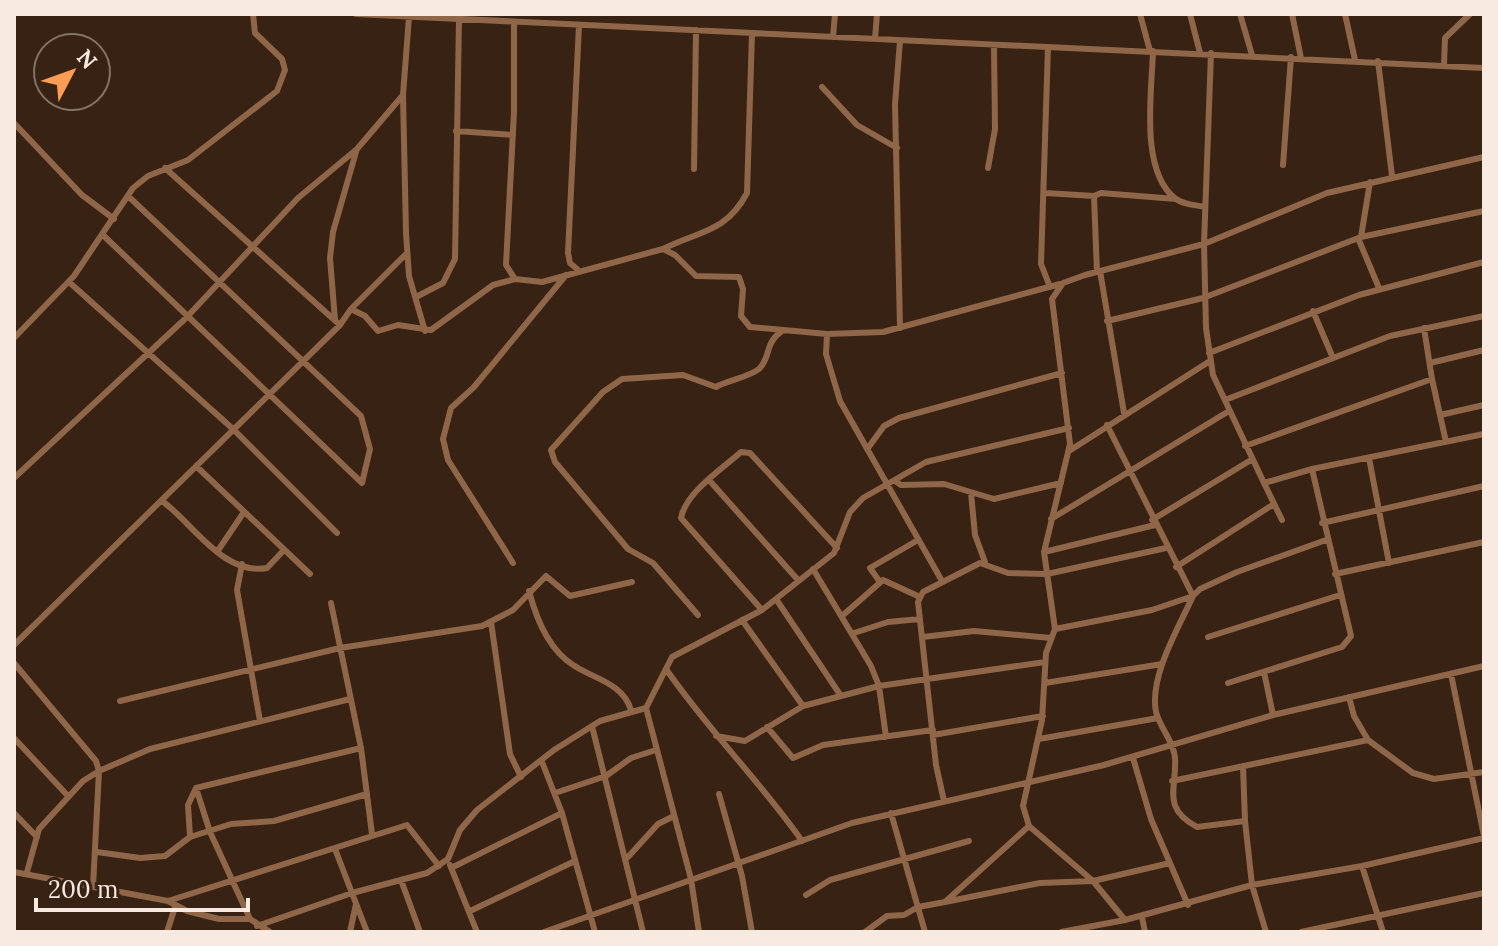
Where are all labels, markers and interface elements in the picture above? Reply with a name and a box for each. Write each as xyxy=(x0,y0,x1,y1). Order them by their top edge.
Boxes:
north arrow xyxy=(32,32,112,112)
text: N xyxy=(71,43,103,74)
scale bar xyxy=(36,862,248,912)
text: 200 m xyxy=(48,874,118,905)

